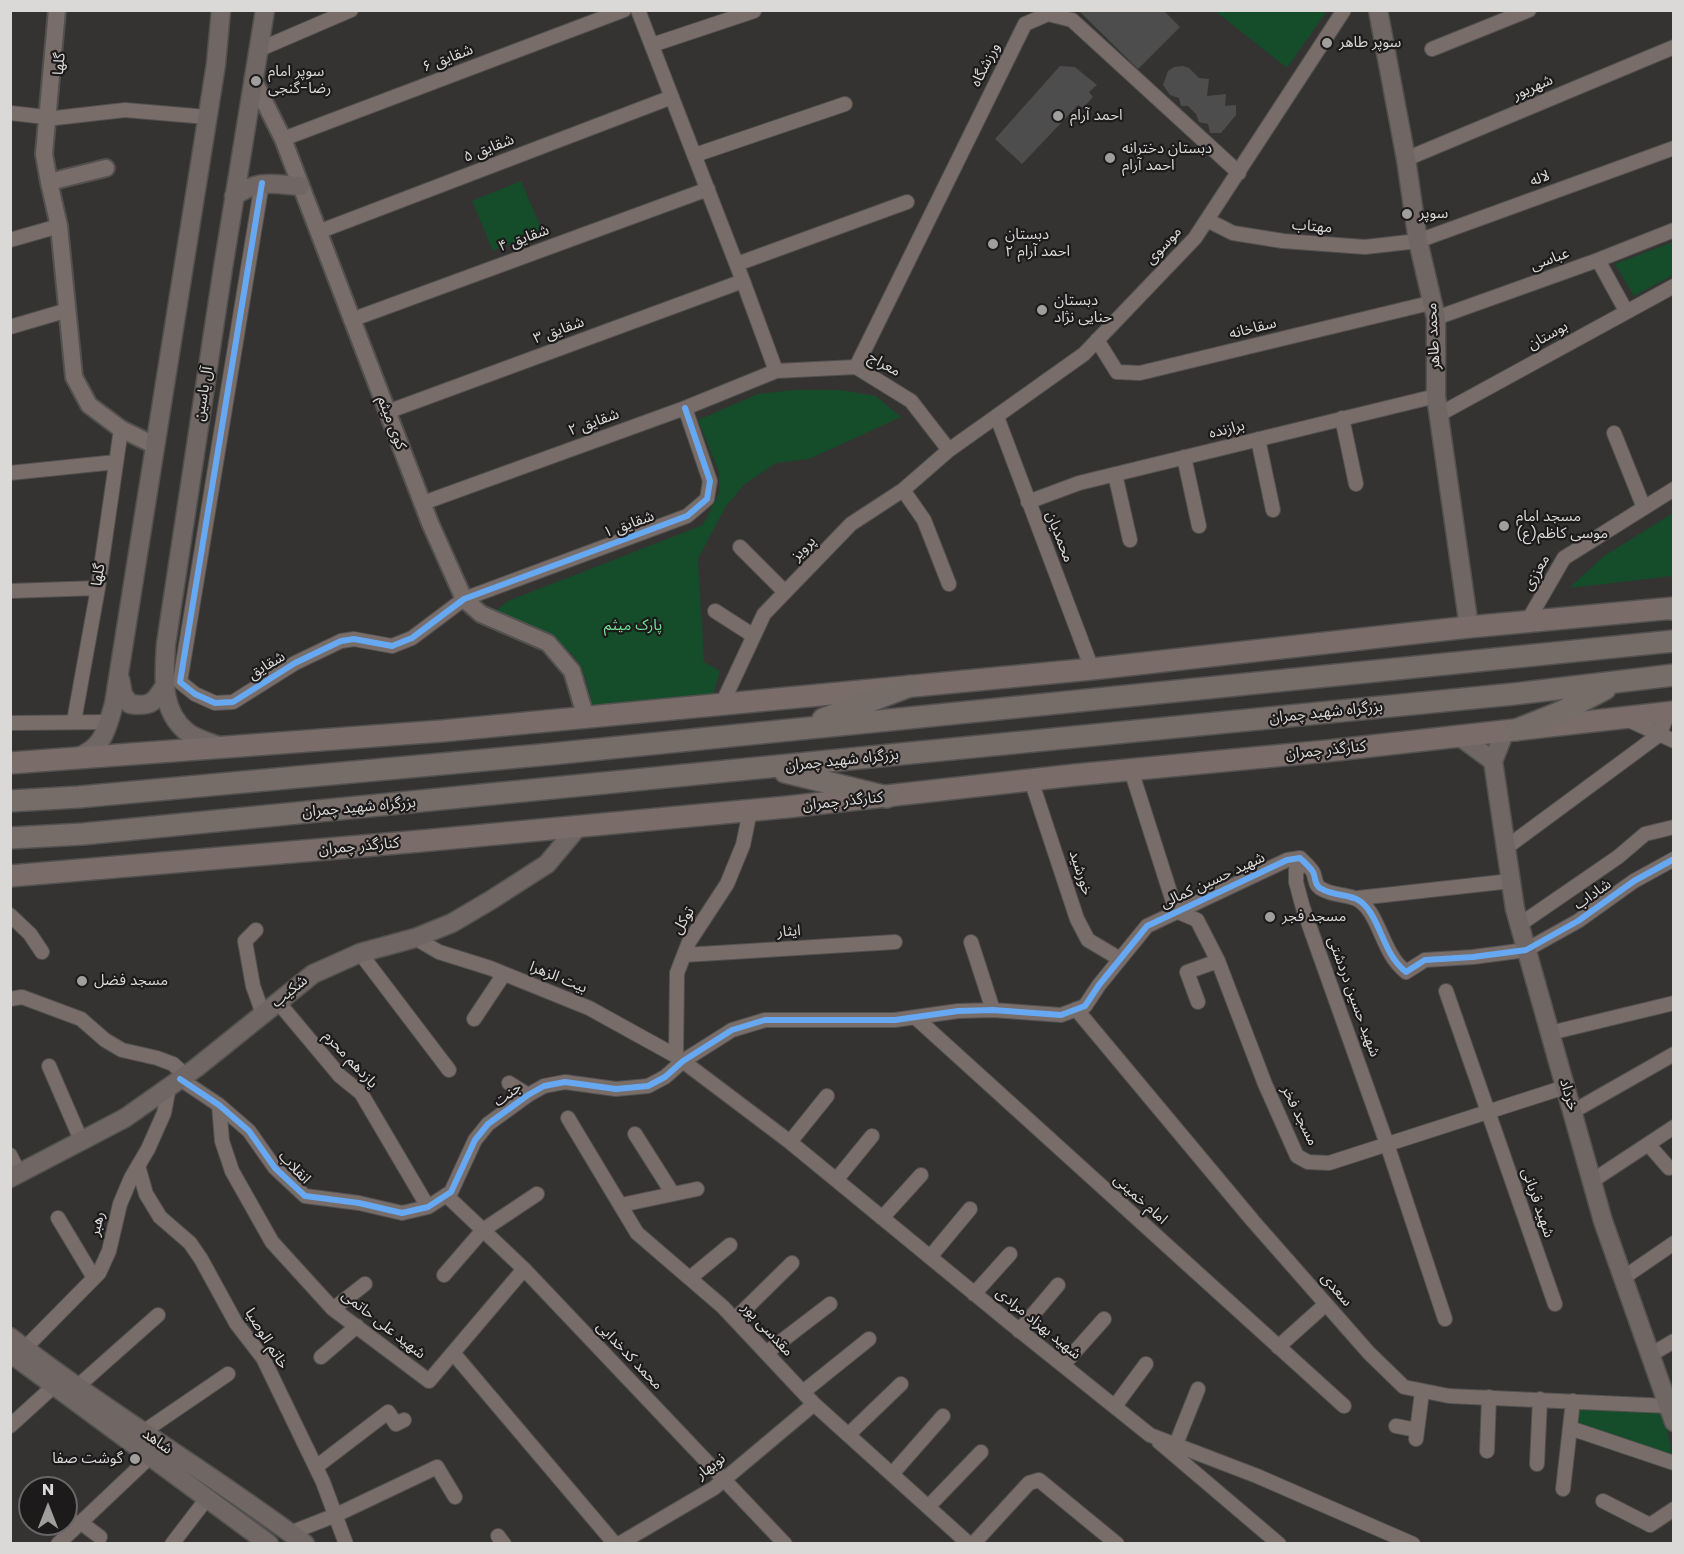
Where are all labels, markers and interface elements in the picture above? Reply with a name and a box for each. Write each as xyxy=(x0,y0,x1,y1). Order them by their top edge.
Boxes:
place label: سوپر طاهر xyxy=(1339,34,1401,52)
marker: سوپر طاهر xyxy=(1320,36,1334,50)
street label: ورزشگاه xyxy=(967,40,1005,90)
street label: شقایق ۶ xyxy=(420,41,476,77)
street label: گلها xyxy=(50,52,70,76)
place label: سوپر امام رضا-گنجی xyxy=(268,63,331,98)
street label: شهریور xyxy=(1510,72,1556,104)
marker: سوپر امام رضا-گنجی xyxy=(249,74,263,88)
place label: احمد آرام xyxy=(1070,107,1123,125)
marker: احمد آرام xyxy=(1051,109,1065,123)
street label: شقایق ۵ xyxy=(461,131,517,167)
place label: دبستان دخترانه احمد آرام xyxy=(1122,140,1212,175)
marker: دبستان دخترانه احمد آرام xyxy=(1103,151,1117,165)
street label: لاله xyxy=(1528,167,1552,191)
place label: سوپر xyxy=(1419,205,1448,223)
marker: سوپر xyxy=(1400,207,1414,221)
street label: مهتاب xyxy=(1291,216,1333,238)
street label: شقایق ۴ xyxy=(496,222,552,256)
street label: موسوی xyxy=(1142,223,1186,269)
place label: دبستان احمد آرام ۲ xyxy=(1005,226,1070,261)
marker: دبستان احمد آرام ۲ xyxy=(986,237,1000,251)
street label: عباسی xyxy=(1528,245,1572,275)
place label: دبستان حنایی نژاد xyxy=(1054,292,1112,327)
street label: محمد طاهر xyxy=(1423,302,1445,370)
marker: دبستان حنایی نژاد xyxy=(1035,303,1049,317)
street label: شقایق ۳ xyxy=(531,314,587,348)
street label: سقاخانه xyxy=(1227,314,1279,344)
street label: بوستان xyxy=(1525,318,1571,354)
street label: معراج xyxy=(865,349,903,381)
street label: آل یاسین xyxy=(191,365,217,423)
street label: کوی میثم xyxy=(373,394,409,452)
street label: شقایق ۲ xyxy=(566,406,622,440)
street label: برازنده xyxy=(1207,417,1247,443)
street label: شقایق ۱ xyxy=(601,508,657,542)
place label: مسجد امام موسی کاظم(ع) xyxy=(1516,508,1608,543)
street label: محمدیان xyxy=(1041,509,1077,565)
marker: مسجد امام موسی کاظم(ع) xyxy=(1497,519,1511,533)
street label: پرویز xyxy=(788,533,820,565)
street label: معززی xyxy=(1520,552,1554,594)
street label: گلها xyxy=(88,562,110,588)
park label: پارک میثم xyxy=(604,617,662,635)
street label: شقایق xyxy=(245,648,289,684)
street label: بزرگراه شهید چمران xyxy=(1268,698,1384,728)
street label: کنارگذر چمران xyxy=(1285,738,1367,764)
street label: بزرگراه شهید چمران xyxy=(784,746,900,776)
street label: کنارگذر چمران xyxy=(802,789,884,815)
street label: بزرگراه شهید چمران xyxy=(301,794,417,822)
street label: کنارگذر چمران xyxy=(318,834,400,860)
street label: خورشید xyxy=(1064,848,1096,898)
street label: شهید حسین کمالی xyxy=(1158,849,1268,913)
street label: شاداب xyxy=(1571,876,1615,914)
street label: توکل xyxy=(669,904,699,938)
place label: مسجد فجر xyxy=(1282,908,1346,926)
marker: مسجد فجر xyxy=(1263,910,1277,924)
street label: ایثار xyxy=(777,922,801,942)
street label: شهید حسین دردشتی xyxy=(1323,934,1383,1060)
street label: بیت الزهرا xyxy=(527,958,589,998)
place label: مسجد فضل xyxy=(94,972,168,990)
street label: شکیب xyxy=(268,972,312,1012)
marker: مسجد فضل xyxy=(75,974,89,988)
street label: یازدهم محرم xyxy=(319,1027,381,1093)
street label: خرداد xyxy=(1555,1077,1581,1113)
street label: جنت xyxy=(490,1079,526,1111)
street label: مسجد فخر xyxy=(1277,1083,1321,1149)
street label: انقلاب xyxy=(274,1148,314,1188)
street label: شهید قربانی xyxy=(1517,1166,1557,1240)
street label: امام خمینی xyxy=(1109,1171,1171,1229)
street label: رهبر xyxy=(86,1210,110,1238)
street label: سعدی xyxy=(1316,1269,1356,1311)
street label: شهید بهزاد مرادی xyxy=(992,1284,1084,1364)
street label: شهید علی حاتمی xyxy=(337,1287,429,1363)
street label: مقدسی پور xyxy=(738,1299,796,1361)
street label: خاتم الوصیا xyxy=(240,1305,292,1373)
street label: محمد کدخدایی xyxy=(592,1318,666,1394)
street label: شاهد xyxy=(138,1425,176,1459)
place label: گوشت صفا xyxy=(52,1450,123,1468)
street label: نوبهار xyxy=(693,1450,729,1484)
marker: گوشت صفا xyxy=(128,1452,142,1466)
north arrow xyxy=(18,1476,78,1536)
text: N xyxy=(42,1478,54,1501)

